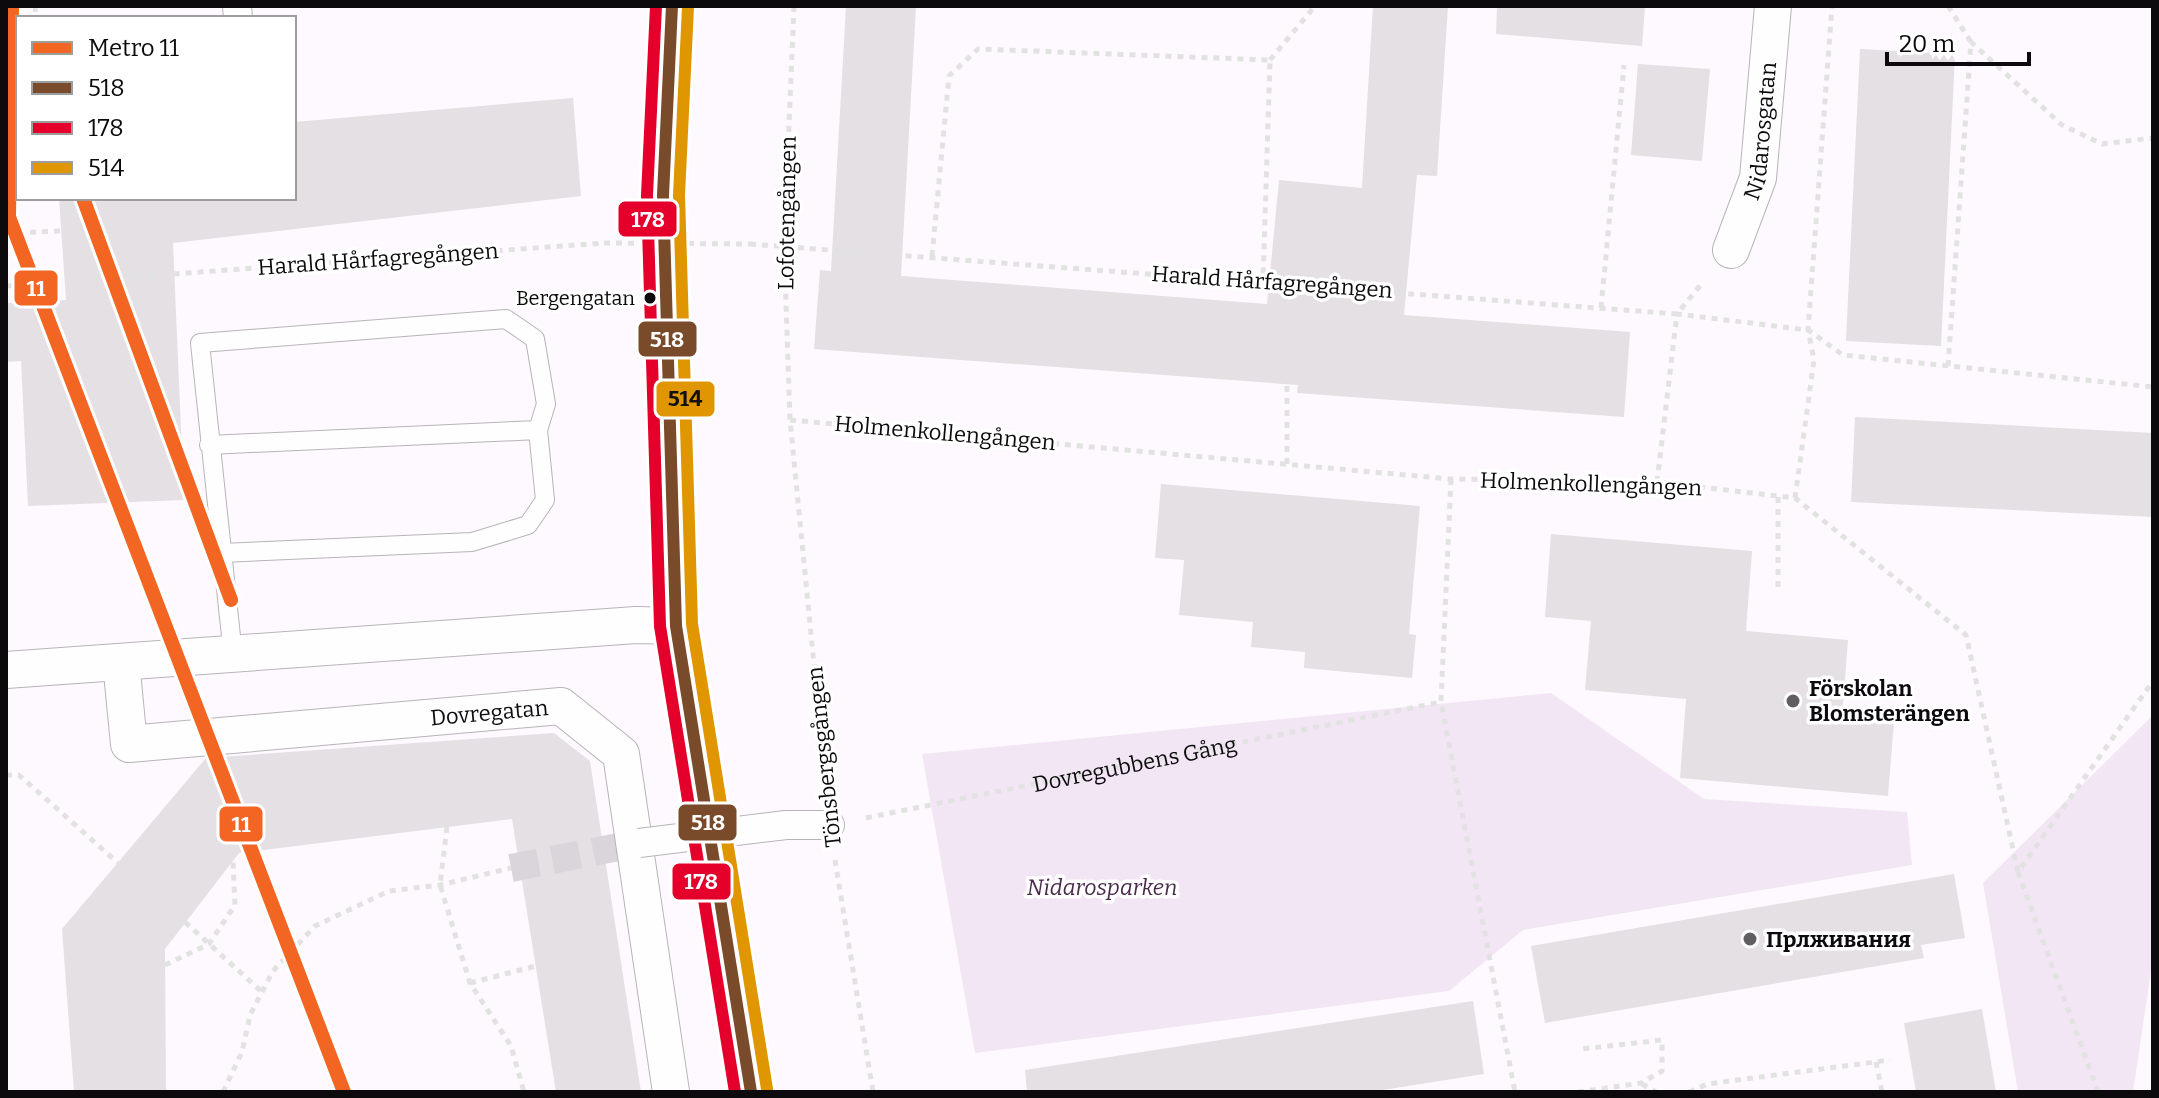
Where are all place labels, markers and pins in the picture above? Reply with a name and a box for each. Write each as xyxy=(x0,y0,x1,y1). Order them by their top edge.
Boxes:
place label: Bergengatan xyxy=(516,286,635,310)
marker: Bergengatan xyxy=(642,290,658,306)
place label: Förskolan Blomsterängen xyxy=(1809,675,1970,727)
marker: Förskolan Blomsterängen xyxy=(1784,692,1802,710)
place label: Прлживания xyxy=(1766,926,1911,953)
marker: Прлживания xyxy=(1741,930,1759,948)

